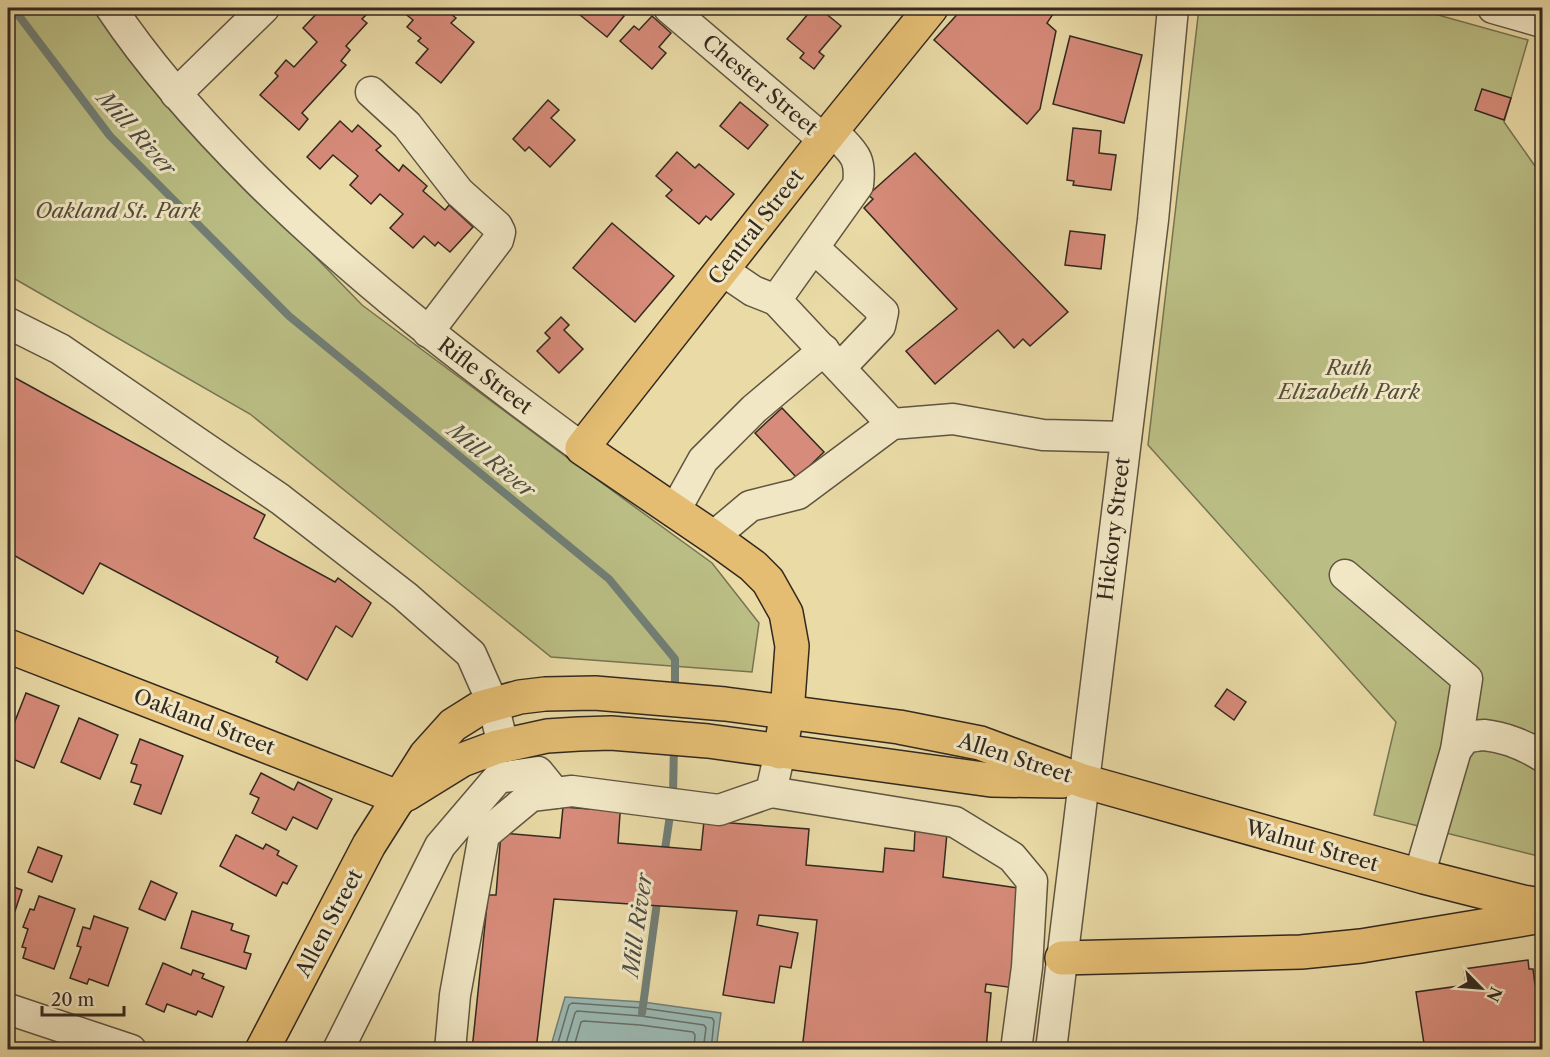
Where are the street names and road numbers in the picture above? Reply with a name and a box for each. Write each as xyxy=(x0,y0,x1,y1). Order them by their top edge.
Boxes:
street label: Chester Street xyxy=(698,29,824,140)
street label: Central Street xyxy=(703,164,809,289)
street label: Rifle Street xyxy=(433,332,538,420)
street label: Hickory Street xyxy=(1092,455,1135,602)
street label: Oakland Street xyxy=(130,683,279,760)
street label: Allen Street xyxy=(954,727,1076,788)
street label: Walnut Street xyxy=(1242,814,1382,877)
street label: Allen Street xyxy=(289,864,368,982)

